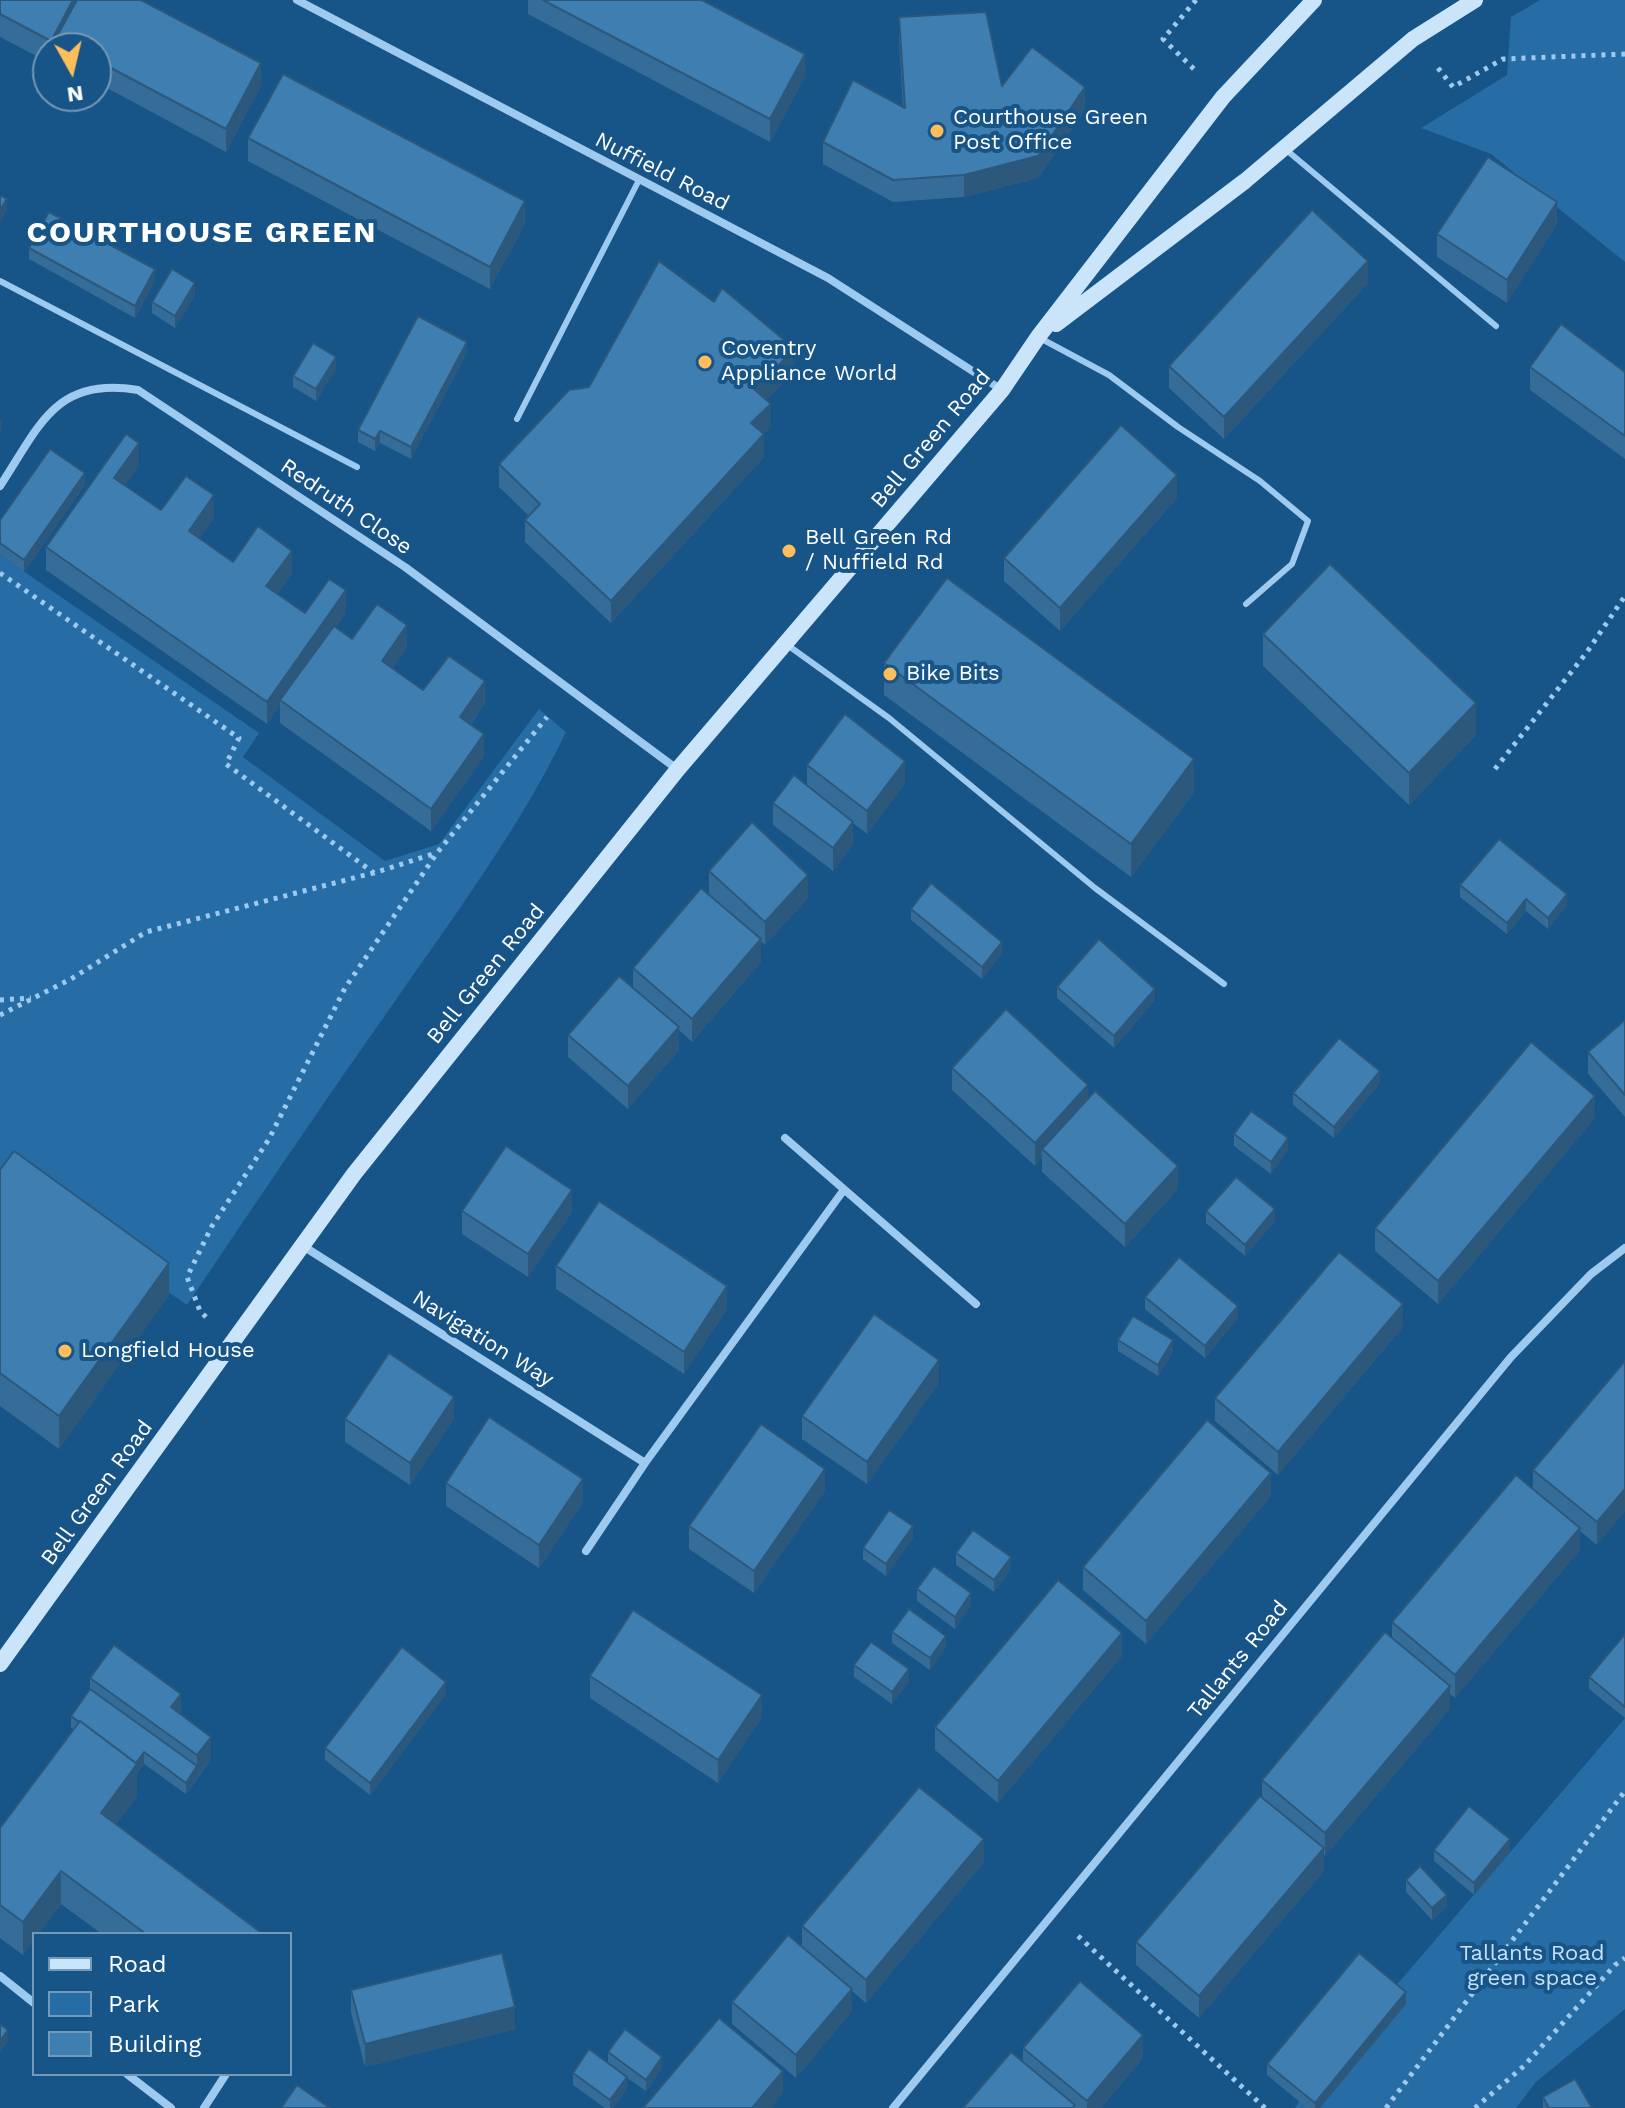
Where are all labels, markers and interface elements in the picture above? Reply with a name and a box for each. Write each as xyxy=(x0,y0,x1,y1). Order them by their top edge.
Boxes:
north arrow xyxy=(32,32,112,112)
text: N xyxy=(65,81,85,108)
place label: Courthouse Green Post Office xyxy=(953,105,1148,156)
marker: Courthouse Green Post Office xyxy=(928,122,946,140)
street label: Nuffield Road xyxy=(590,127,734,217)
district label: COURTHOUSE GREEN xyxy=(27,215,377,251)
place label: Coventry Appliance World xyxy=(721,336,897,388)
marker: Coventry Appliance World xyxy=(696,353,714,371)
street label: Bell Green Road xyxy=(865,364,997,514)
street label: Redruth Close xyxy=(275,453,417,561)
place label: Bell Green Rd / Nuffield Rd xyxy=(805,525,952,576)
marker: Bell Green Rd / Nuffield Rd xyxy=(780,542,798,560)
place label: Bike Bits xyxy=(906,661,1000,687)
marker: Bike Bits xyxy=(881,665,899,683)
street label: Bell Green Road xyxy=(421,899,551,1049)
street label: Navigation Way xyxy=(407,1285,559,1393)
place label: Longfield House xyxy=(81,1338,255,1364)
marker: Longfield House xyxy=(56,1342,74,1360)
street label: Bell Green Road xyxy=(36,1415,158,1571)
street label: Tallants Road xyxy=(1182,1595,1294,1725)
legend xyxy=(32,1932,292,2076)
park label: Tallants Road green space xyxy=(1460,1941,1604,1992)
text: Road xyxy=(108,1950,167,1978)
text: Park xyxy=(108,1990,160,2018)
text: Building xyxy=(108,2030,201,2058)

